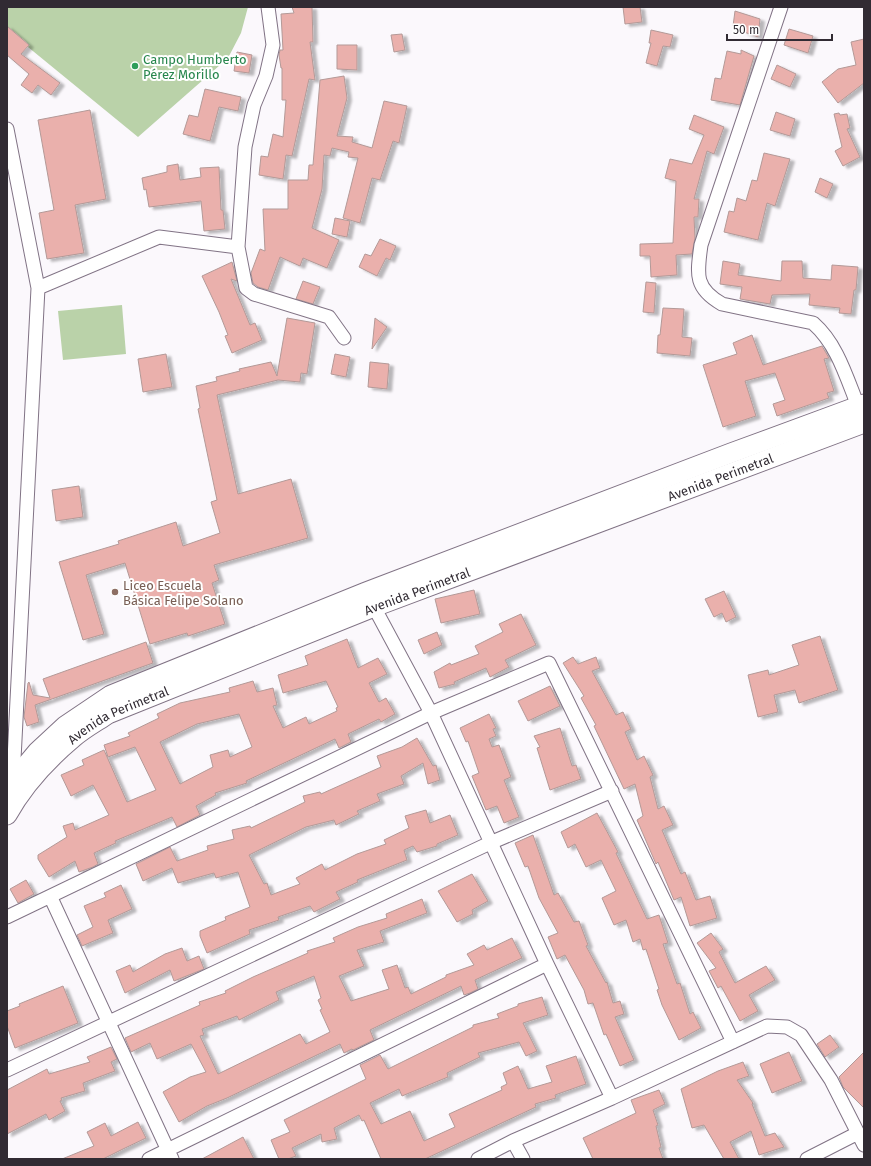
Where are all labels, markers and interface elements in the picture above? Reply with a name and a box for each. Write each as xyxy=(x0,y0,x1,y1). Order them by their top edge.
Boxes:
scale bar xyxy=(727,16,832,42)
text: 50 m xyxy=(733,23,759,37)
place label: Campo Humberto Pérez Morillo xyxy=(143,52,247,82)
marker: Campo Humberto Pérez Morillo xyxy=(130,61,140,71)
street label: Avenida Perimetral xyxy=(665,451,776,504)
street label: Avenida Perimetral xyxy=(362,565,472,618)
place label: Liceo Escuela Básica Felipe Solano xyxy=(123,578,244,608)
marker: Liceo Escuela Básica Felipe Solano xyxy=(110,587,120,597)
street label: Avenida Perimetral xyxy=(65,683,171,747)

